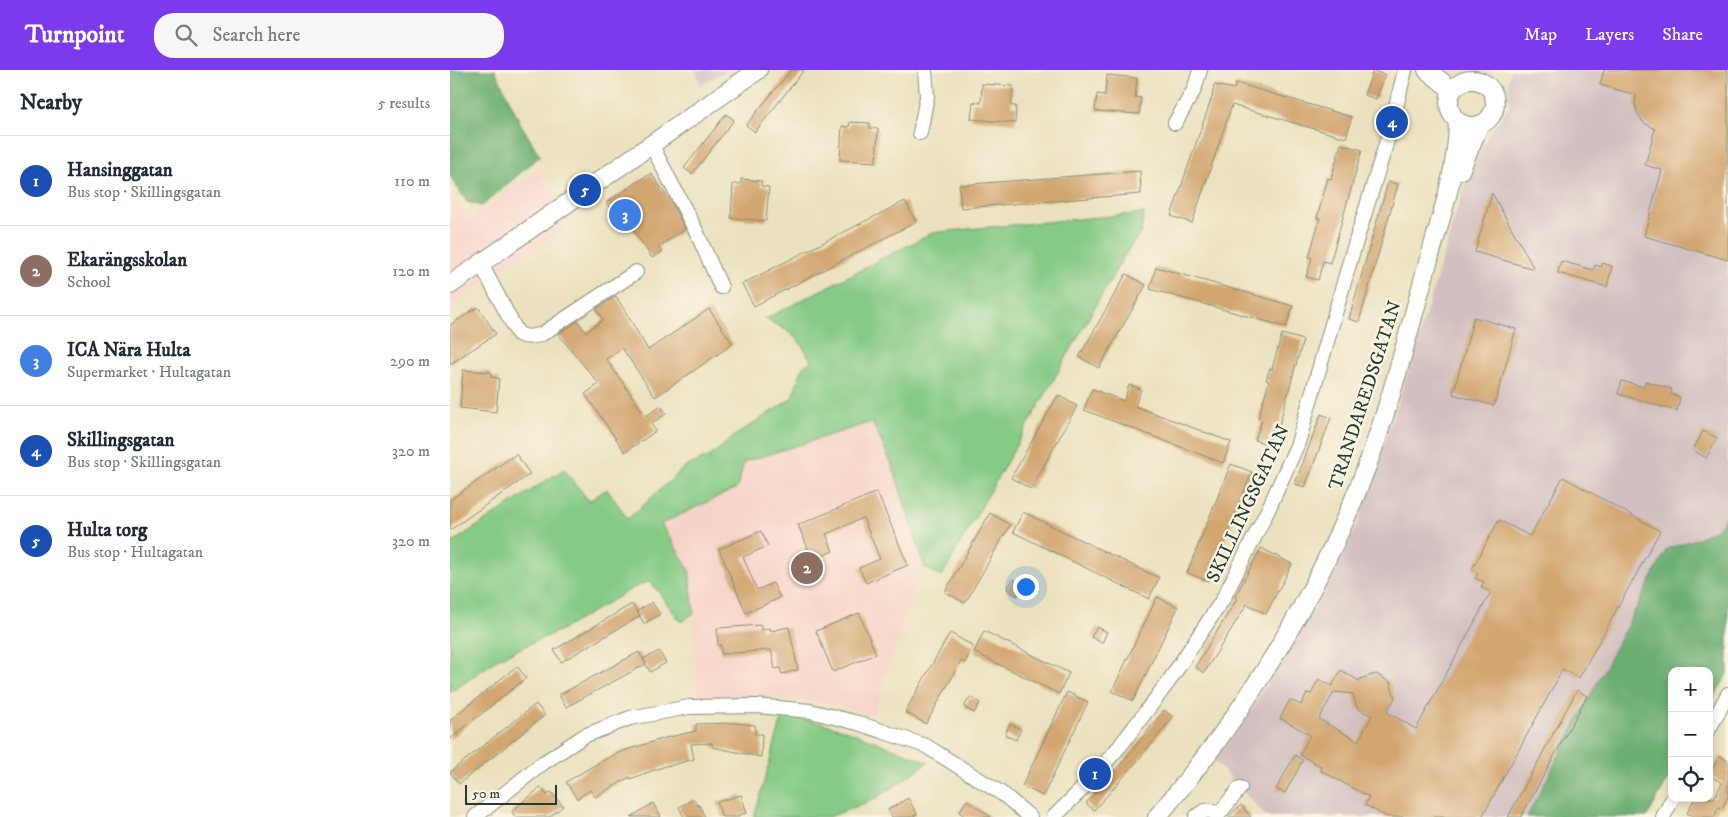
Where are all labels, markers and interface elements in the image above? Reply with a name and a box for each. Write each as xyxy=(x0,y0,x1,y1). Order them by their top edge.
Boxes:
search box xyxy=(154,13,504,58)
text: Turnpoint xyxy=(25,20,124,50)
icon: search xyxy=(172,21,200,49)
text: Search here xyxy=(212,24,300,47)
text: Map xyxy=(1524,24,1557,46)
text: Layers xyxy=(1585,24,1634,46)
text: Share xyxy=(1662,24,1703,46)
text: Nearby xyxy=(20,90,82,116)
text: 5 results xyxy=(378,93,430,113)
pin: 4 xyxy=(1376,103,1408,141)
text: Hansinggatan xyxy=(67,159,173,182)
text: 1 xyxy=(33,171,39,191)
text: 110 m xyxy=(394,171,430,191)
pin: 5 xyxy=(569,171,601,209)
text: Bus stop · Skillingsgatan xyxy=(67,182,221,202)
pin: 3 xyxy=(609,196,641,234)
text: Ekarängsskolan xyxy=(67,249,187,272)
text: 2 xyxy=(32,261,40,281)
text: 120 m xyxy=(392,261,430,281)
text: School xyxy=(67,272,111,292)
street label: TRANDAREDSGATAN xyxy=(1324,298,1407,493)
text: ICA Nära Hulta xyxy=(67,339,191,362)
text: 3 xyxy=(33,351,39,371)
text: 290 m xyxy=(390,351,430,371)
text: Supermarket · Hultagatan xyxy=(67,362,231,382)
street label: SKILLINGSGATAN xyxy=(1202,421,1295,586)
text: Skillingsgatan xyxy=(67,429,175,452)
text: 4 xyxy=(31,441,41,461)
text: 320 m xyxy=(392,441,430,461)
text: Bus stop · Skillingsgatan xyxy=(67,452,221,472)
text: Hulta torg xyxy=(67,519,147,542)
text: 5 xyxy=(32,531,40,551)
text: 320 m xyxy=(392,531,430,551)
text: Bus stop · Hultagatan xyxy=(67,542,203,562)
pin: 2 xyxy=(791,549,823,587)
your location xyxy=(1013,574,1039,600)
map controls xyxy=(1668,667,1713,802)
button: + xyxy=(1668,667,1713,712)
button: − xyxy=(1668,712,1713,757)
pin: 1 xyxy=(1079,755,1111,793)
button: locate xyxy=(1668,757,1713,802)
scale bar xyxy=(465,782,558,805)
text: 50 m xyxy=(472,785,500,803)

